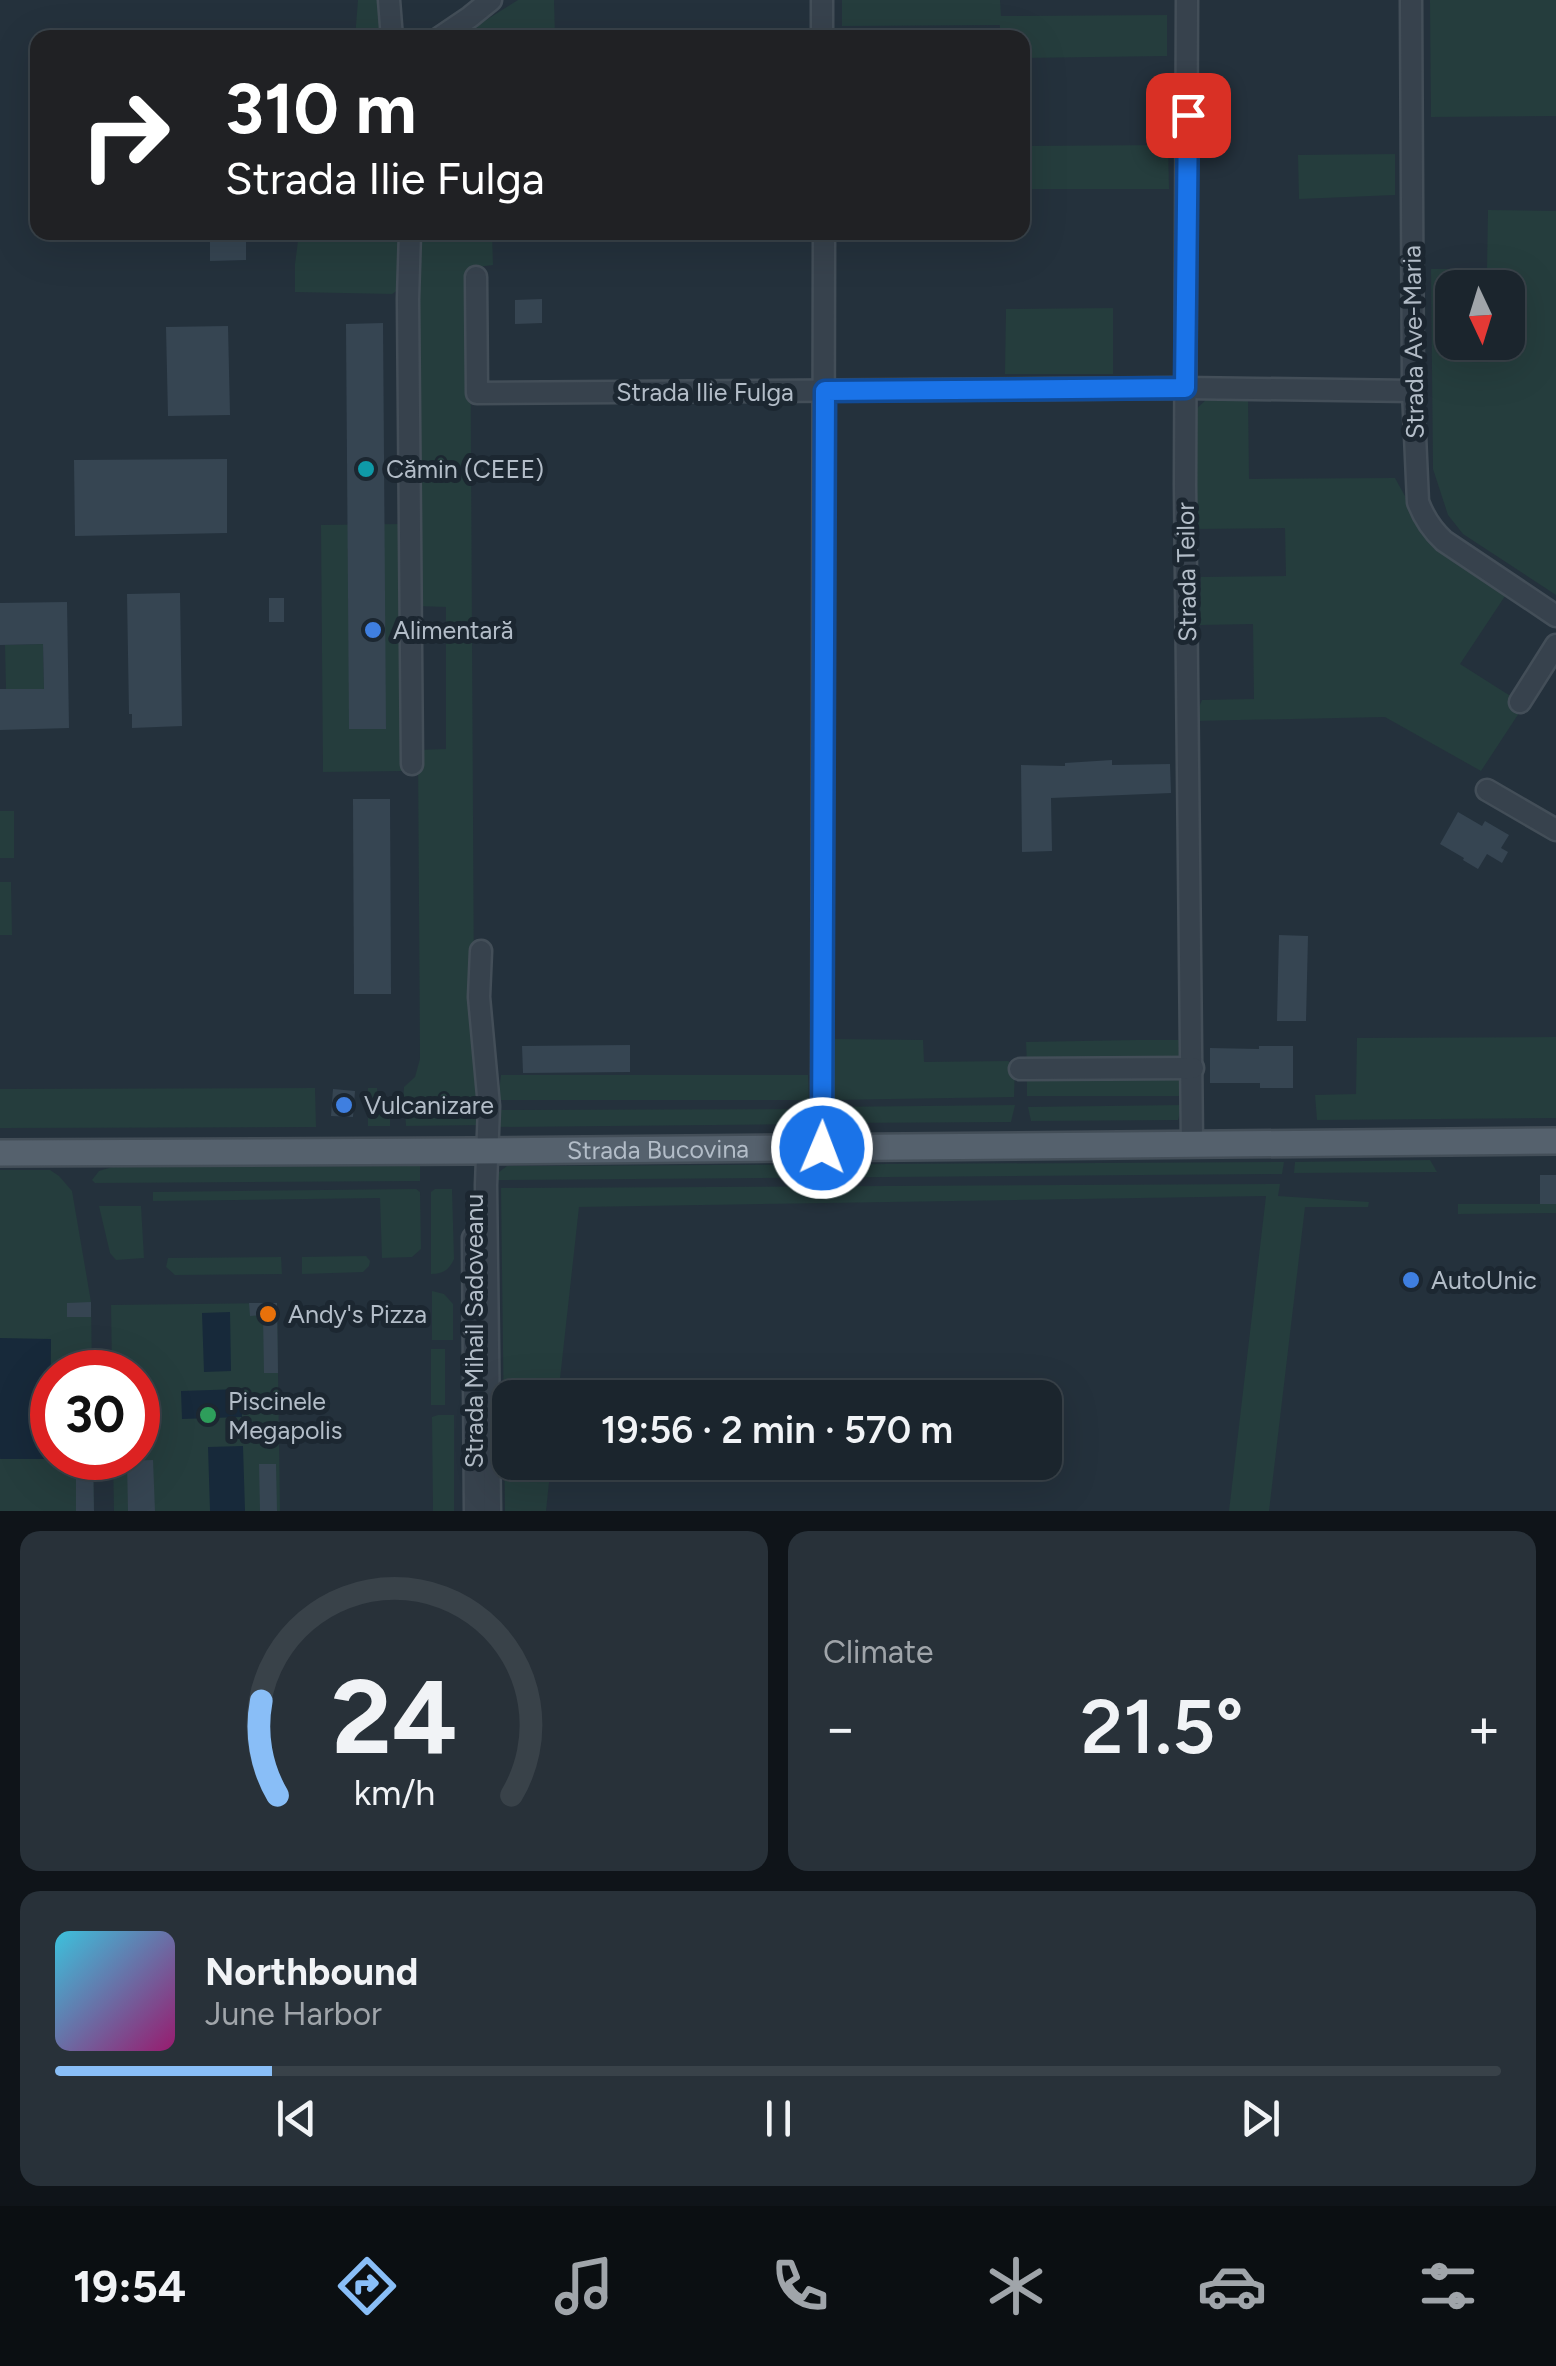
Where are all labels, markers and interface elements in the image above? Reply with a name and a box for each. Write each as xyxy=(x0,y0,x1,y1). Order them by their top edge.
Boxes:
text: 310 m xyxy=(225,66,417,151)
icon: right xyxy=(60,70,190,200)
pin xyxy=(1146,73,1231,158)
icon: arrive xyxy=(1161,88,1216,143)
text: Strada Ilie Fulga xyxy=(225,151,545,205)
street label: Strada Ave-Maria xyxy=(1396,245,1430,439)
north arrow xyxy=(1435,270,1525,360)
map controls xyxy=(1435,270,1525,360)
street label: Strada Ilie Fulga xyxy=(616,377,794,407)
place label: Cămin (CEEE) xyxy=(386,454,544,484)
marker: Cămin (CEEE) xyxy=(355,458,377,480)
street label: Strada Teilor xyxy=(1170,501,1202,642)
place label: Alimentară xyxy=(393,615,513,645)
marker: Alimentară xyxy=(362,619,384,641)
place label: Vulcanizare xyxy=(364,1090,494,1120)
marker: Vulcanizare xyxy=(333,1094,355,1116)
position arrow xyxy=(770,1096,874,1200)
street label: Strada Bucovina xyxy=(567,1133,749,1165)
street label: Strada Mihail Sadoveanu xyxy=(459,1194,489,1468)
place label: AutoUnic xyxy=(1431,1265,1537,1295)
marker: AutoUnic xyxy=(1400,1269,1422,1291)
place label: Andy's Pizza xyxy=(288,1299,427,1329)
marker: Andy's Pizza xyxy=(257,1303,279,1325)
speed limit sign: 30 xyxy=(30,1350,160,1480)
place label: Piscinele Megapolis xyxy=(228,1386,342,1445)
marker: Piscinele Megapolis xyxy=(197,1404,219,1426)
text: 19:56 · 2 min · 570 m xyxy=(601,1407,953,1453)
text: Climate xyxy=(823,1633,934,1671)
text: 24 xyxy=(331,1654,457,1779)
text: 21.5° xyxy=(1080,1682,1244,1772)
text: − xyxy=(823,1695,857,1761)
text: + xyxy=(1467,1695,1501,1761)
text: km/h xyxy=(353,1771,435,1814)
text: Northbound xyxy=(205,1949,418,1995)
text: June Harbor xyxy=(205,1995,382,2033)
icon: previous xyxy=(269,2091,324,2146)
icon: pause xyxy=(751,2091,806,2146)
icon: next xyxy=(1233,2091,1288,2146)
icon: directions xyxy=(332,2251,402,2321)
icon: music xyxy=(549,2251,619,2321)
icon: phone xyxy=(765,2251,835,2321)
icon: climate xyxy=(981,2251,1051,2321)
icon: car xyxy=(1197,2251,1267,2321)
icon: filters xyxy=(1413,2251,1483,2321)
text: 19:54 xyxy=(73,2259,186,2313)

